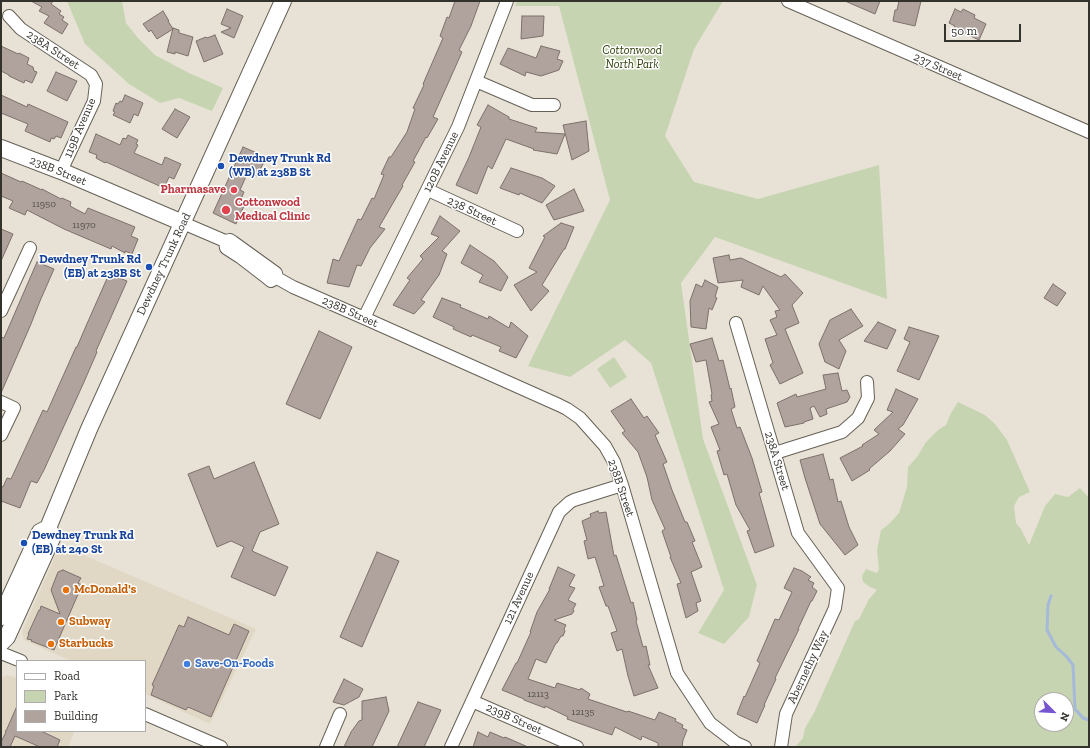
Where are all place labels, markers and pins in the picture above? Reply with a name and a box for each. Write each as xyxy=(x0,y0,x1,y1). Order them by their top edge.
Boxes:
place label: Dewdney Trunk Rd (WB) at 238B St xyxy=(229,152,331,180)
marker: Dewdney Trunk Rd (WB) at 238B St xyxy=(216,161,226,171)
place label: Pharmasave xyxy=(161,183,226,197)
marker: Pharmasave xyxy=(229,185,239,195)
place label: Cottonwood Medical Clinic xyxy=(235,196,310,224)
marker: Cottonwood Medical Clinic xyxy=(220,204,232,216)
place label: Dewdney Trunk Rd (EB) at 238B St xyxy=(39,253,141,281)
marker: Dewdney Trunk Rd (EB) at 238B St xyxy=(144,262,154,272)
place label: Dewdney Trunk Rd (EB) at 240 St xyxy=(32,529,134,557)
marker: Dewdney Trunk Rd (EB) at 240 St xyxy=(19,538,29,548)
place label: McDonald's xyxy=(74,583,136,597)
marker: McDonald's xyxy=(61,585,71,595)
place label: Subway xyxy=(69,615,111,629)
marker: Subway xyxy=(56,617,66,627)
place label: Starbucks xyxy=(59,637,113,651)
marker: Starbucks xyxy=(46,639,56,649)
place label: Save-On-Foods xyxy=(195,657,274,671)
marker: Save-On-Foods xyxy=(182,659,192,669)

